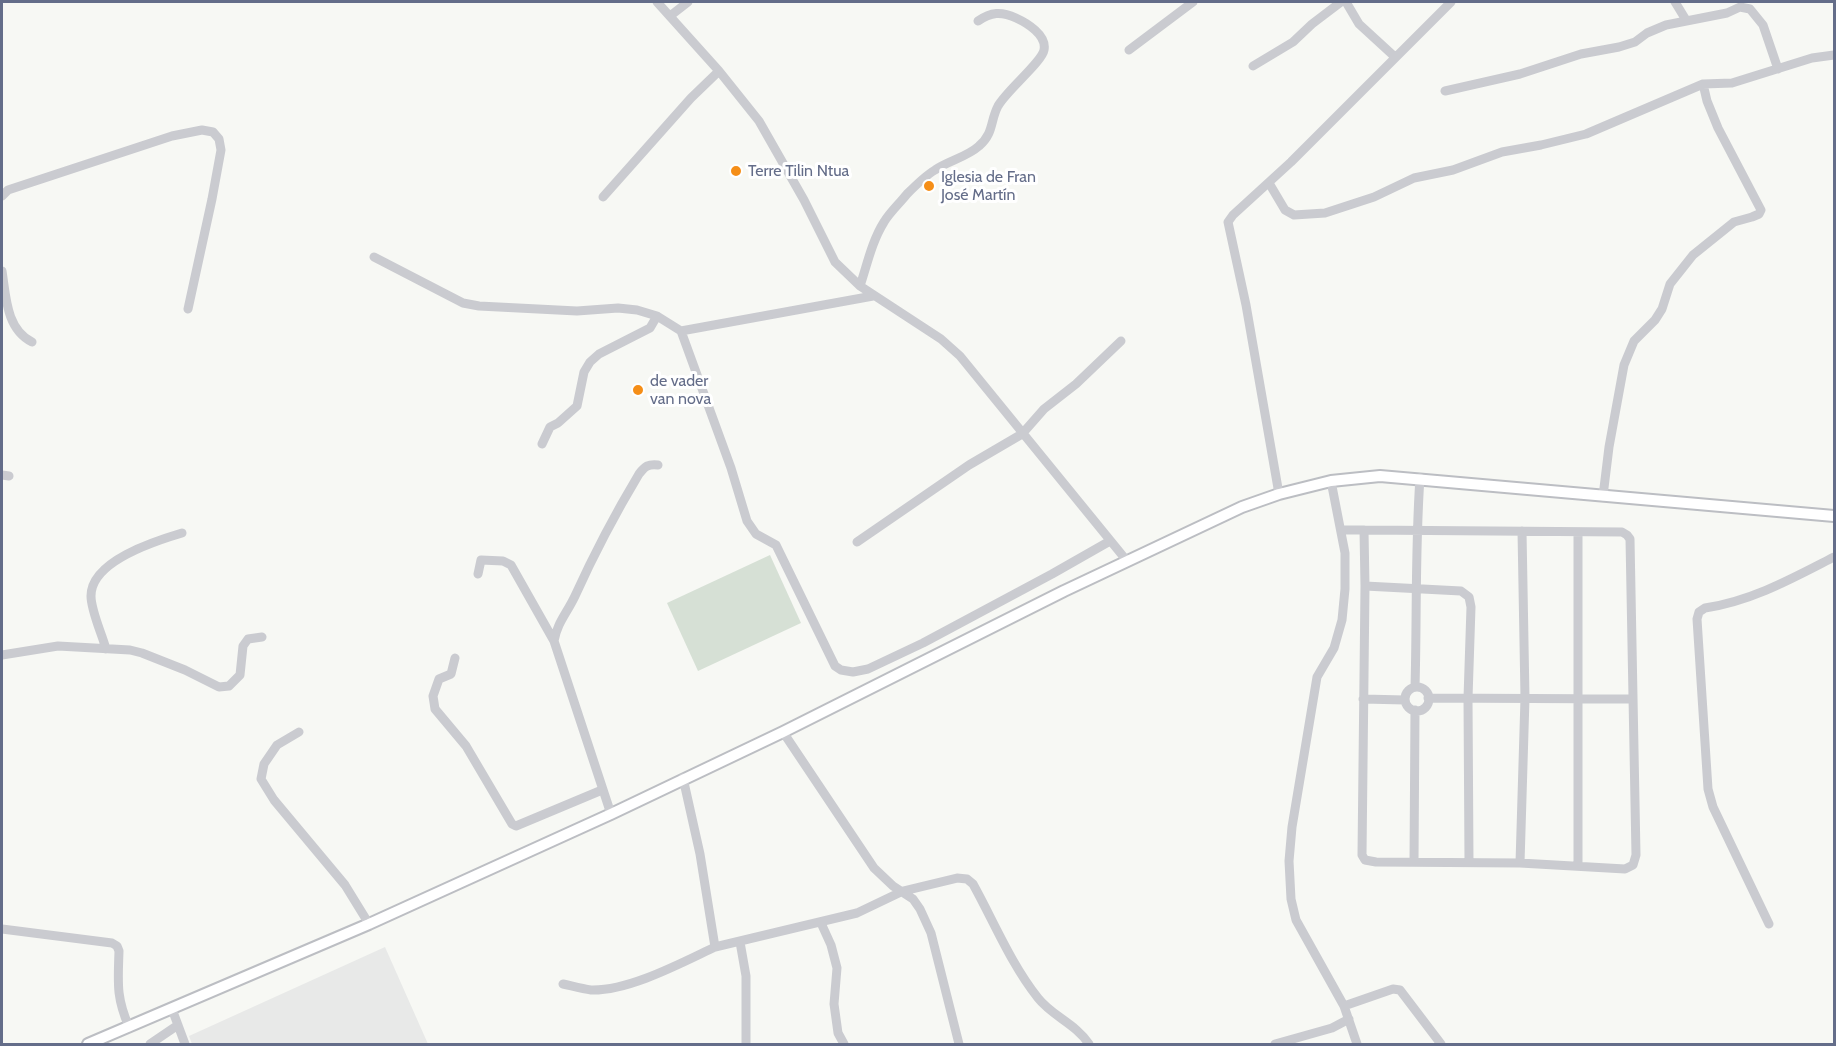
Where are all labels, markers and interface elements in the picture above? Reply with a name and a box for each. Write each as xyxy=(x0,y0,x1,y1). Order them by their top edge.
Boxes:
place label: Terre Tilin Ntua xyxy=(748,161,849,181)
marker: Terre Tilin Ntua xyxy=(729,164,743,178)
place label: Iglesia de Fran José Martín xyxy=(941,167,1036,205)
marker: Iglesia de Fran José Martín xyxy=(922,179,936,193)
place label: de vader van nova xyxy=(650,371,711,409)
marker: de vader van nova xyxy=(631,383,645,397)

